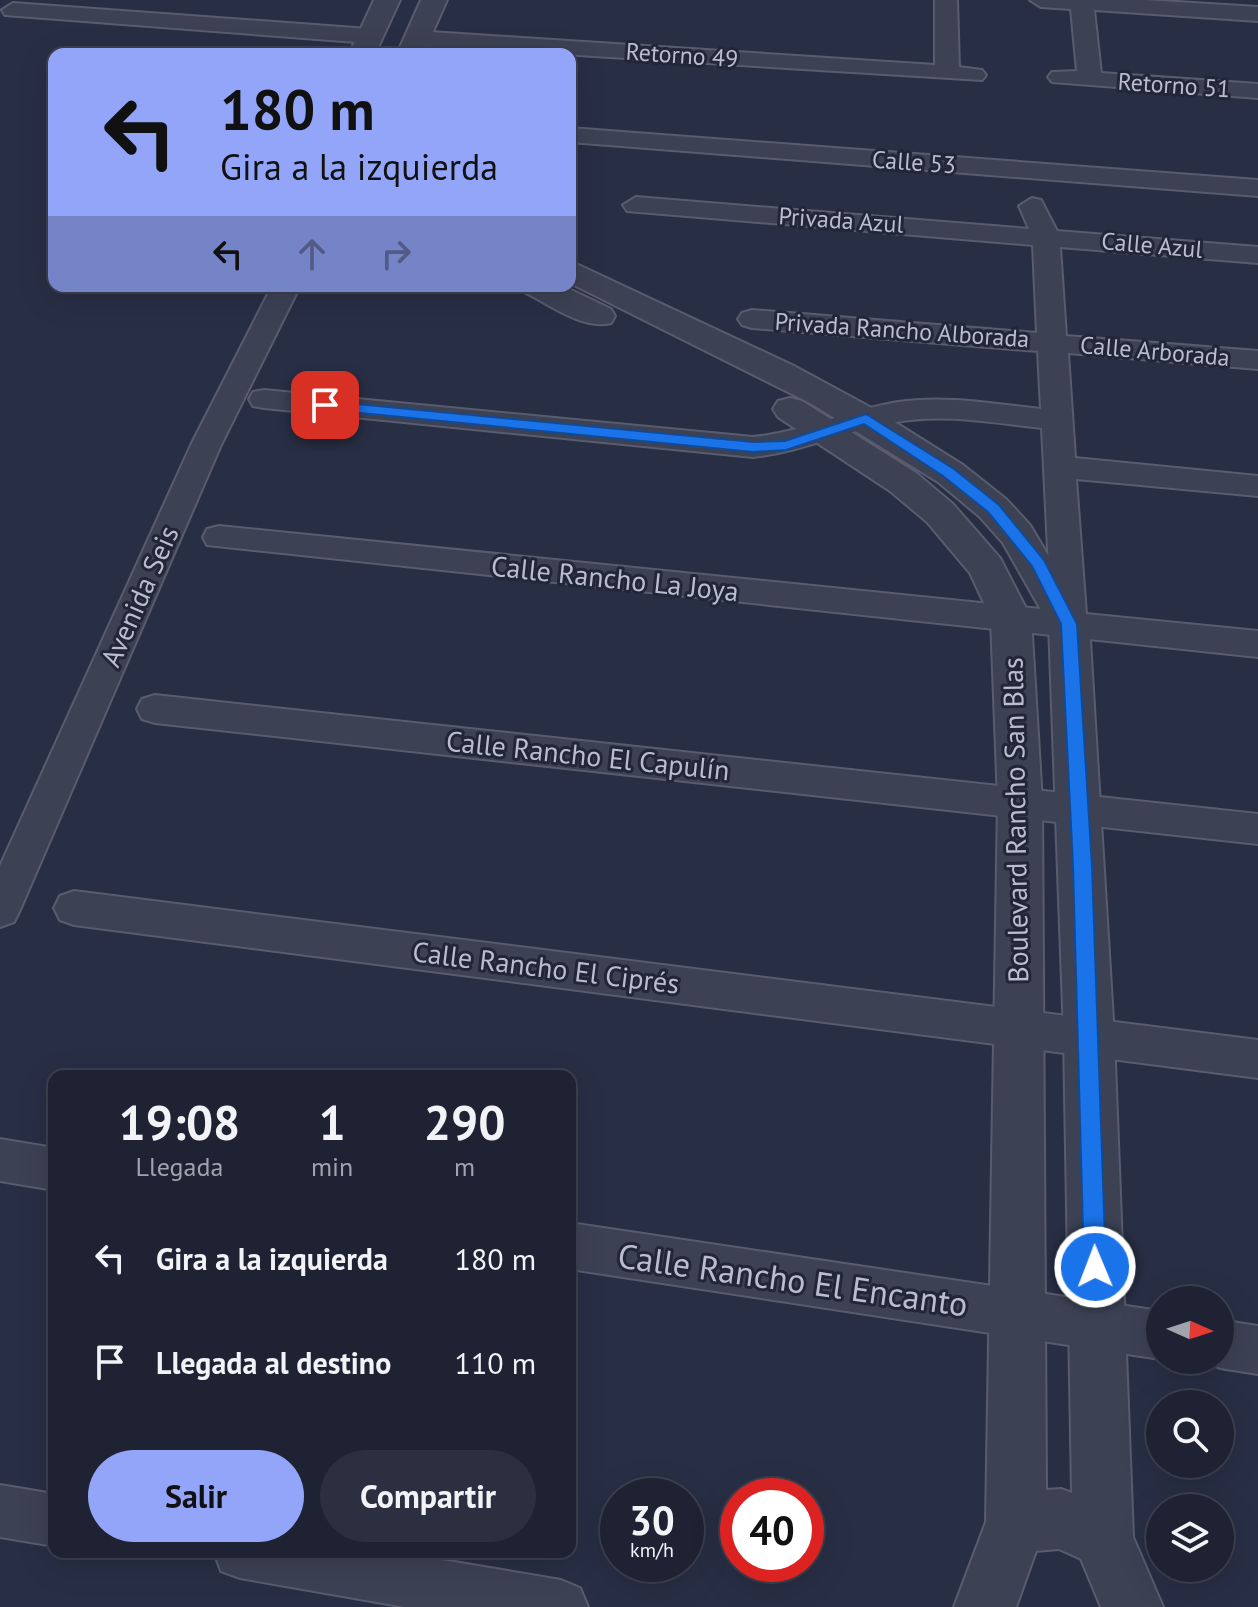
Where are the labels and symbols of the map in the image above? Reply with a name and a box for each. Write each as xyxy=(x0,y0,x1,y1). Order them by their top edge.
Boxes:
street label: Retorno 49 xyxy=(625,36,739,74)
street label: Retorno 51 xyxy=(1117,66,1231,104)
street label: Calle 53 xyxy=(871,144,957,180)
street label: Privada Azul xyxy=(777,200,905,240)
street label: Calle Azul xyxy=(1100,225,1204,265)
street label: Privada Rancho Alborada xyxy=(774,306,1030,354)
street label: Calle Arborada xyxy=(1079,329,1231,373)
pin xyxy=(291,371,359,439)
street label: Avenida Seis xyxy=(92,520,186,672)
street label: Calle Rancho La Joya xyxy=(489,547,741,609)
street label: Boulevard Rancho San Blas xyxy=(994,657,1036,983)
street label: Calle Rancho El Capulín xyxy=(444,722,732,788)
street label: Calle Rancho El Ciprés xyxy=(411,932,681,1002)
position arrow xyxy=(1053,1225,1137,1309)
street label: Calle Rancho El Encanto xyxy=(615,1233,971,1325)
north arrow xyxy=(1146,1286,1234,1374)
speed limit sign: 40 xyxy=(720,1478,824,1582)

